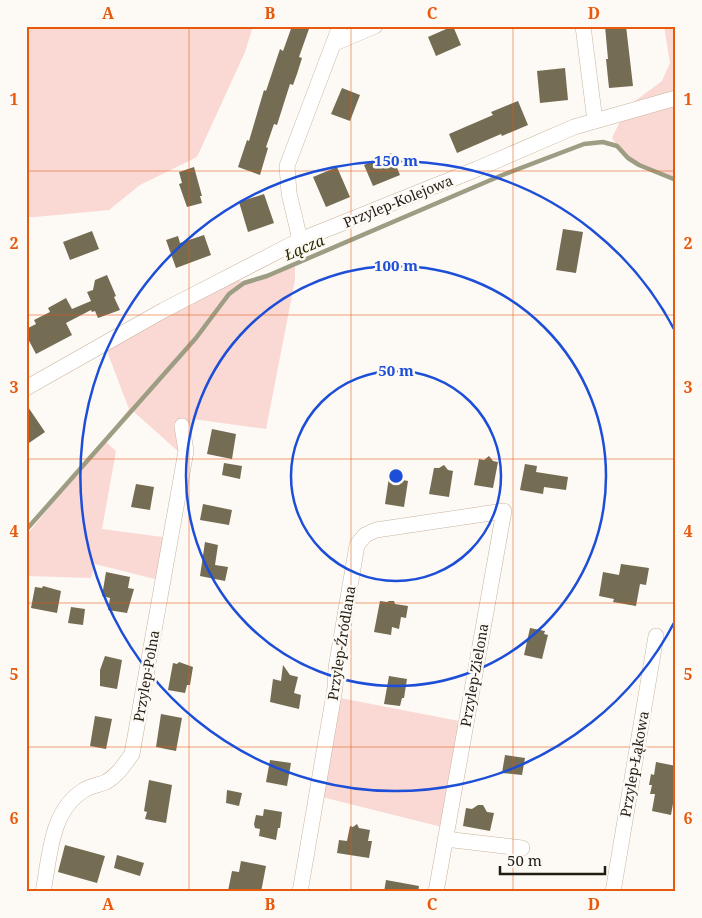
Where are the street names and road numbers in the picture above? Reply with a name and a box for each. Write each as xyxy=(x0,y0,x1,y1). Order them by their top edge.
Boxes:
street label: Przylep-Kolejowa xyxy=(340,170,456,232)
street label: Przylep-Źródlana xyxy=(323,584,359,702)
street label: Przylep-Zielona xyxy=(456,622,492,728)
street label: Przylep-Polna xyxy=(129,629,163,723)
street label: Przylep-Łąkowa xyxy=(615,709,653,819)

